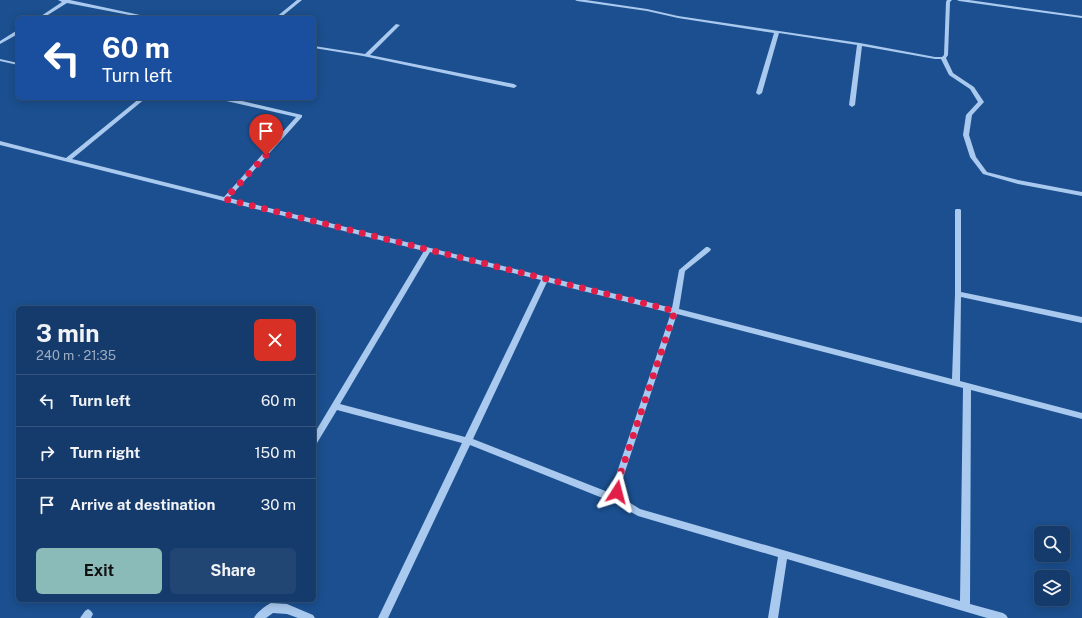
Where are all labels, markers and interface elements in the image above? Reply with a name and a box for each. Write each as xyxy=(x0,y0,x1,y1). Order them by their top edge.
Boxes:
text: 60 m xyxy=(102,31,170,64)
icon: left xyxy=(36,32,88,84)
text: Turn left xyxy=(102,65,172,86)
pin xyxy=(249,114,283,155)
icon: arrive xyxy=(255,120,277,142)
text: 3 min xyxy=(36,319,100,347)
button: close xyxy=(254,319,296,361)
text: 240 m · 21:35 xyxy=(36,348,116,363)
icon: left xyxy=(36,390,58,412)
text: Turn left xyxy=(70,392,131,409)
text: 60 m xyxy=(261,392,296,409)
icon: right xyxy=(36,442,58,464)
text: Turn right xyxy=(70,444,140,461)
text: 150 m xyxy=(254,444,296,461)
position arrow xyxy=(596,471,638,513)
icon: arrive xyxy=(36,494,58,516)
text: Arrive at destination xyxy=(70,496,215,513)
text: 30 m xyxy=(261,496,296,513)
map controls xyxy=(1034,526,1070,606)
button: search xyxy=(1034,526,1070,562)
button: Exit xyxy=(36,548,162,594)
button: Share xyxy=(170,548,296,594)
button: layers xyxy=(1034,570,1070,606)

